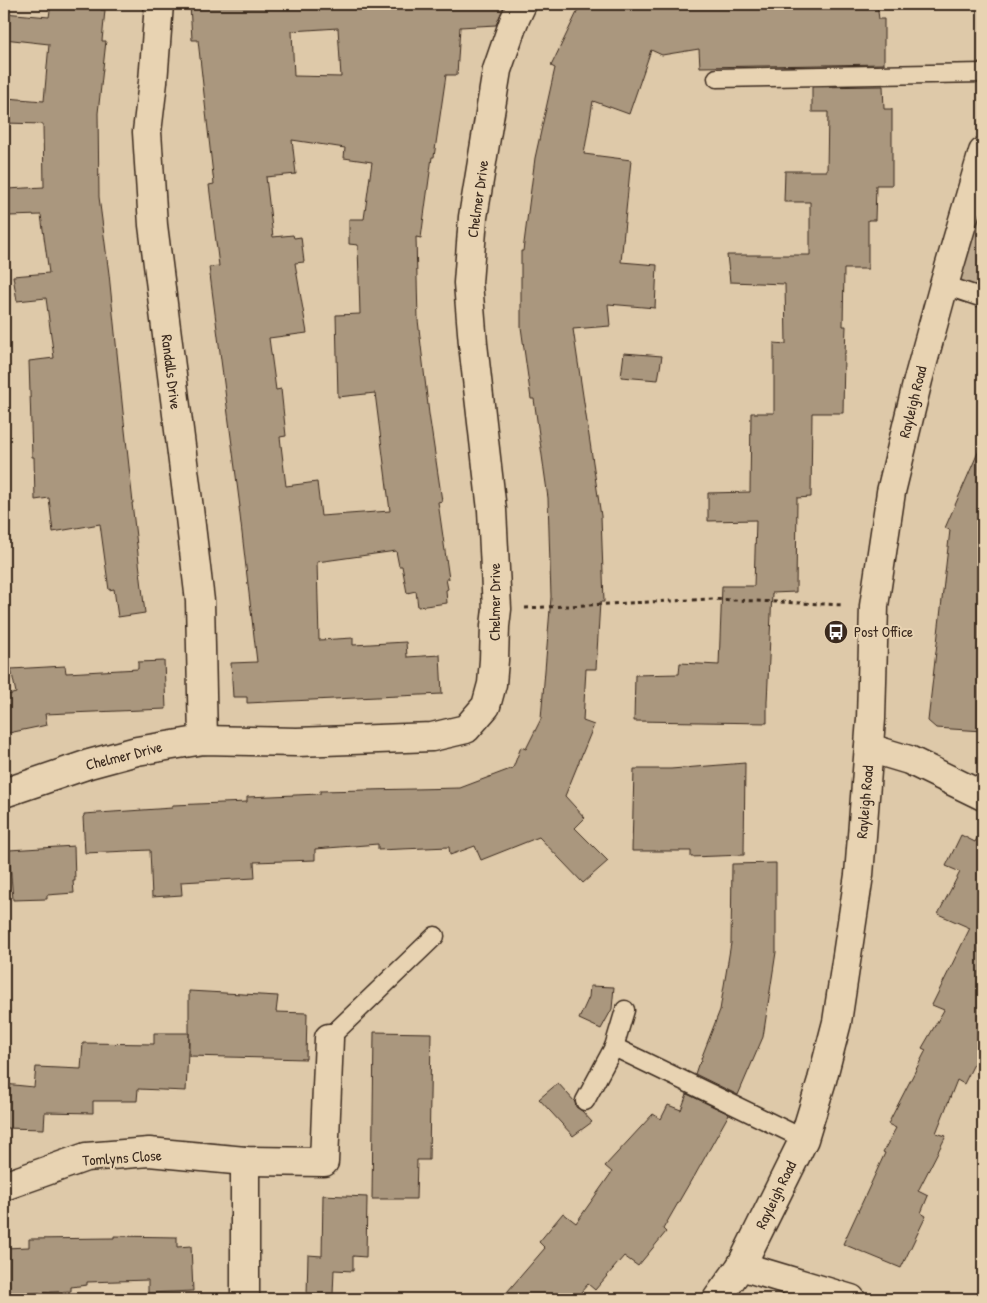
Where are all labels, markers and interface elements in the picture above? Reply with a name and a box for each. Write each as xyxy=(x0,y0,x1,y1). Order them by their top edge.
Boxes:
street label: Chelmer Drive xyxy=(462,159,493,239)
street label: Randalls Drive xyxy=(156,333,186,411)
street label: Rayleigh Road xyxy=(893,364,932,440)
street label: Chelmer Drive xyxy=(484,563,505,641)
bus stop icon: Post Office xyxy=(823,619,849,645)
place label: Post Office xyxy=(854,621,913,642)
street label: Chelmer Drive xyxy=(83,736,164,775)
street label: Rayleigh Road xyxy=(851,764,878,839)
street label: Tomlyns Close xyxy=(82,1144,162,1171)
street label: Rayleigh Road xyxy=(750,1157,801,1232)

